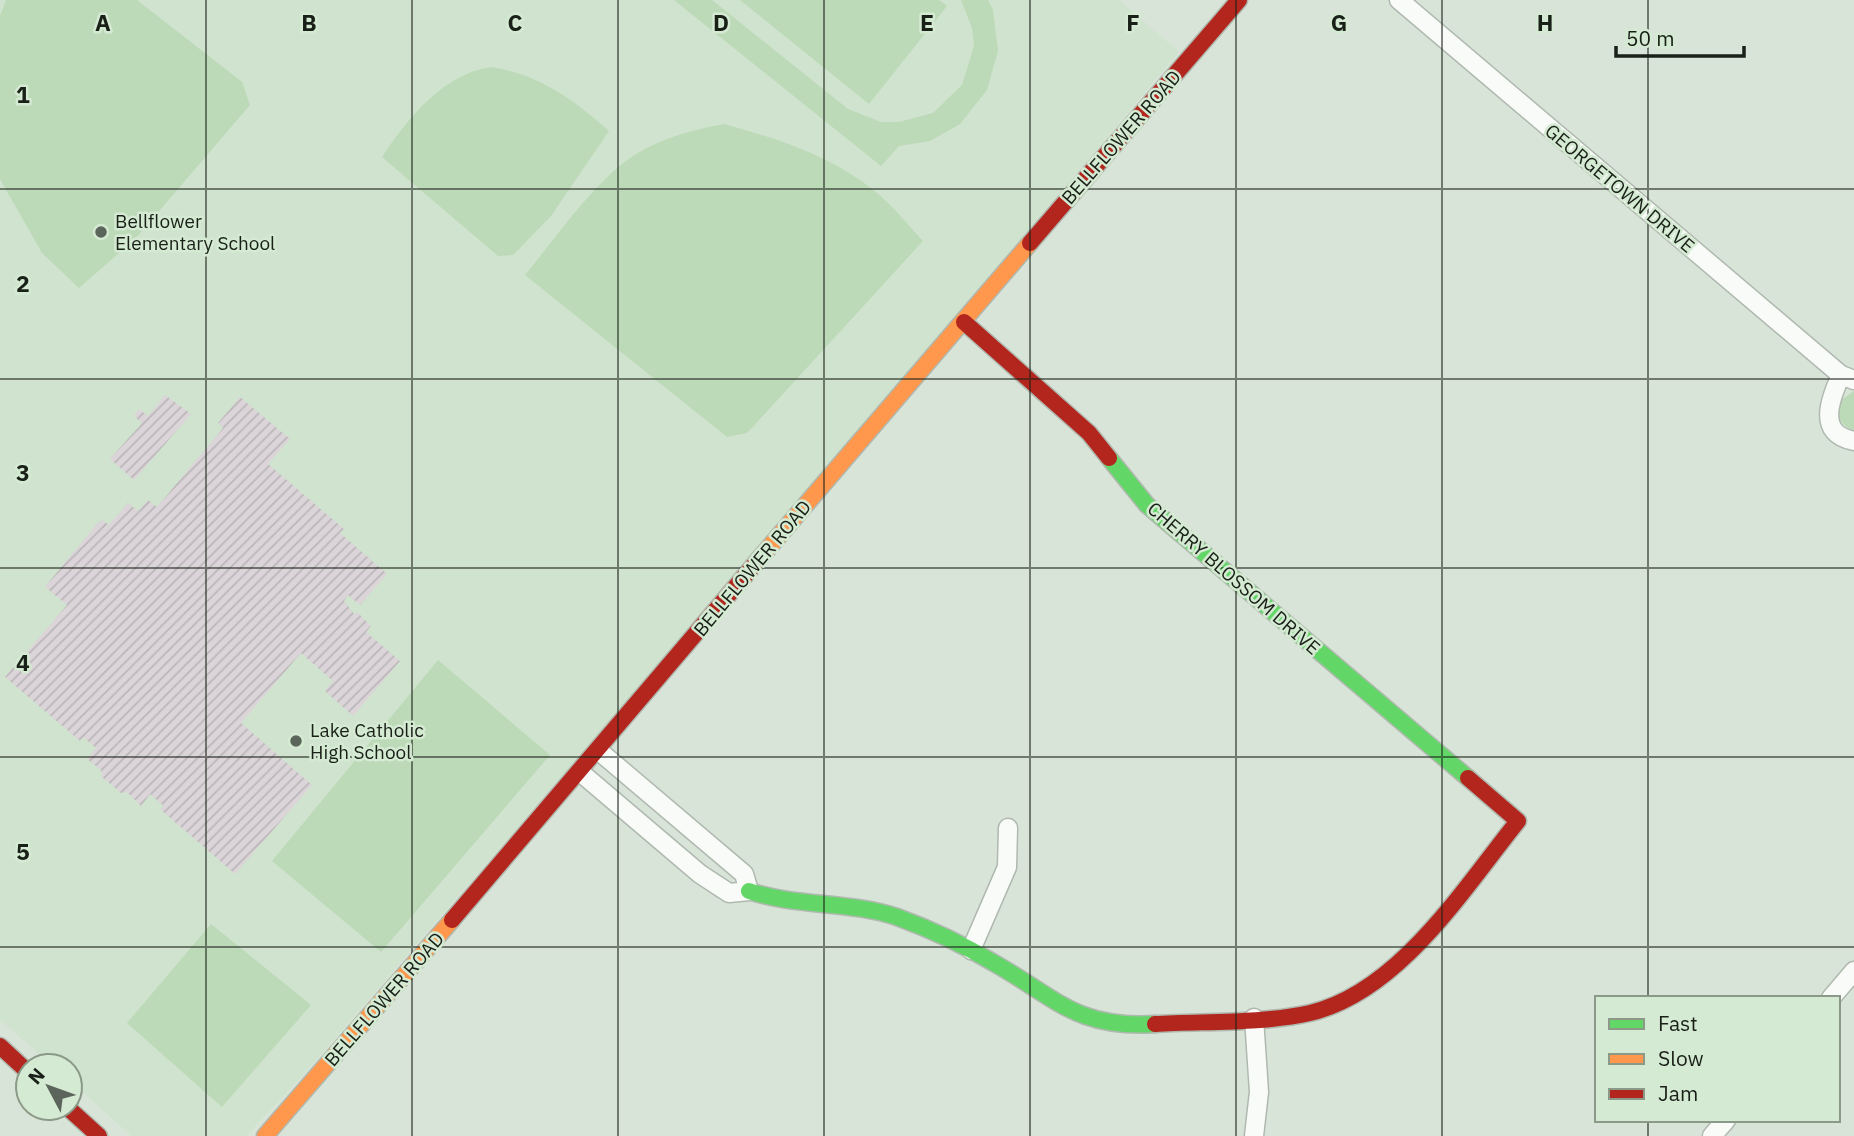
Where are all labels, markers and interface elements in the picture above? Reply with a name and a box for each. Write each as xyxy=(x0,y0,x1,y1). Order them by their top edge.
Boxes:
text: A xyxy=(95,7,111,37)
text: B xyxy=(301,7,317,37)
text: C xyxy=(508,7,523,37)
text: D xyxy=(713,7,729,37)
text: E xyxy=(920,7,934,37)
text: F xyxy=(1126,7,1140,37)
text: G xyxy=(1331,7,1347,37)
text: H xyxy=(1537,7,1553,37)
scale bar xyxy=(1616,14,1744,58)
text: 50 m xyxy=(1626,24,1675,52)
street label: BELLFLOWER ROAD xyxy=(1056,65,1186,209)
text: 1 xyxy=(16,79,30,109)
street label: GEORGETOWN DRIVE xyxy=(1540,118,1700,258)
place label: Bellflower Elementary School xyxy=(115,209,275,255)
marker: Bellflower Elementary School xyxy=(93,224,109,240)
text: 2 xyxy=(16,268,30,298)
text: 3 xyxy=(16,457,30,487)
street label: BELLFLOWER ROAD xyxy=(688,495,816,641)
street label: CHERRY BLOSSOM DRIVE xyxy=(1143,496,1325,660)
text: 4 xyxy=(16,647,30,677)
place label: Lake Catholic High School xyxy=(310,718,424,764)
marker: Lake Catholic High School xyxy=(288,733,304,749)
text: 5 xyxy=(16,836,30,866)
street label: BELLFLOWER ROAD xyxy=(319,927,449,1071)
legend xyxy=(1595,996,1840,1122)
text: Fast xyxy=(1658,1009,1698,1037)
text: Slow xyxy=(1658,1044,1704,1072)
north arrow xyxy=(14,1052,84,1122)
text: N xyxy=(23,1063,50,1089)
text: Jam xyxy=(1658,1079,1698,1107)

